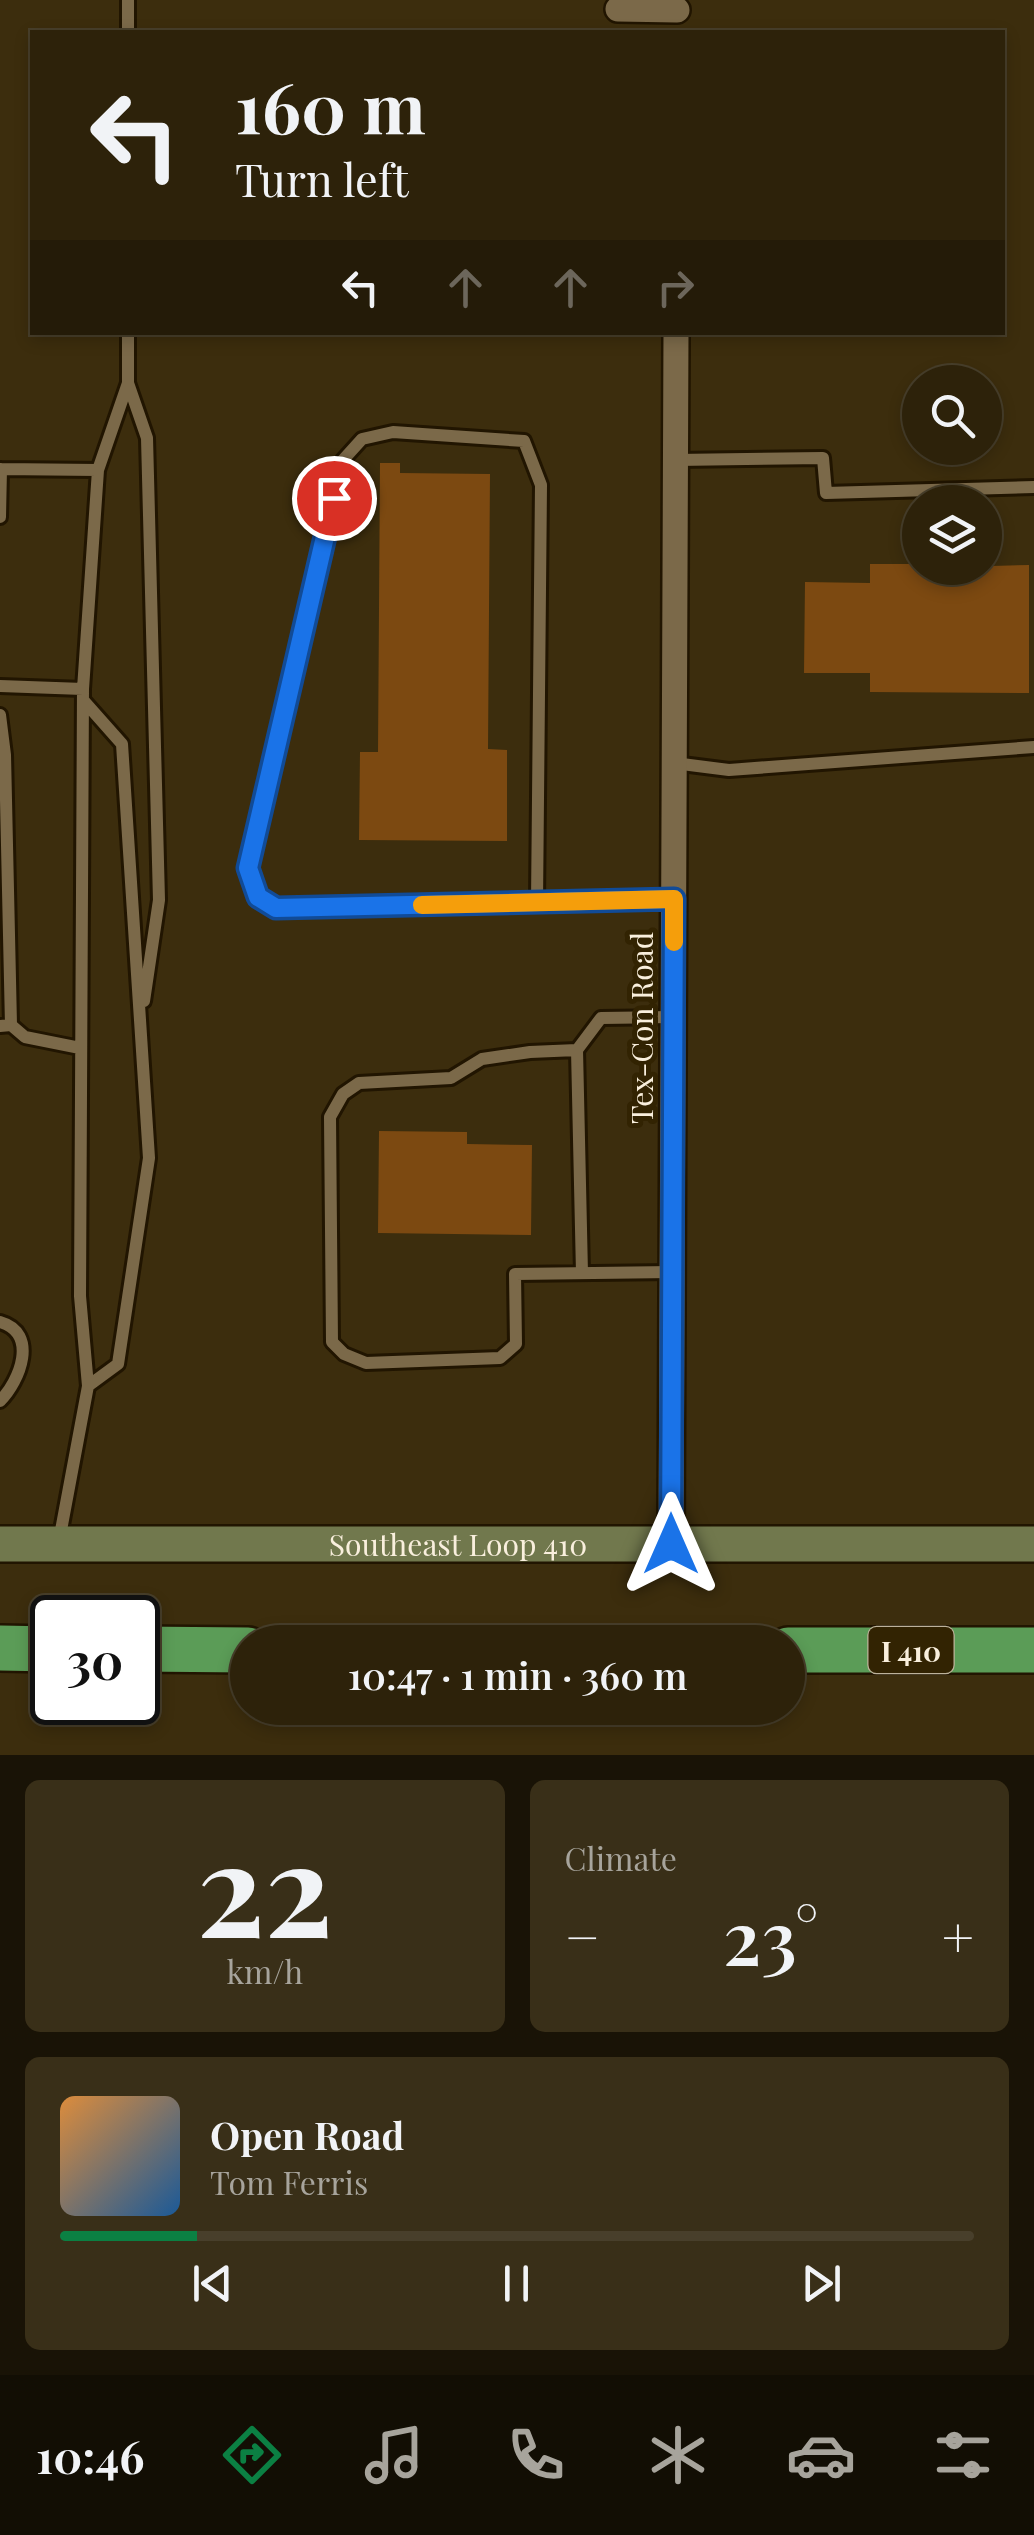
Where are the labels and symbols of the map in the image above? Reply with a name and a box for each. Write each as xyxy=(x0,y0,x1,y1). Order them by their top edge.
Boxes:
pin xyxy=(292,456,377,541)
street label: Tex-Con Road xyxy=(621,932,661,1124)
position arrow xyxy=(619,1492,723,1596)
street label: Southeast Loop 410 xyxy=(329,1524,587,1564)
speed limit sign: 30 xyxy=(30,1595,160,1725)
road number: I 410 xyxy=(868,1627,954,1673)

